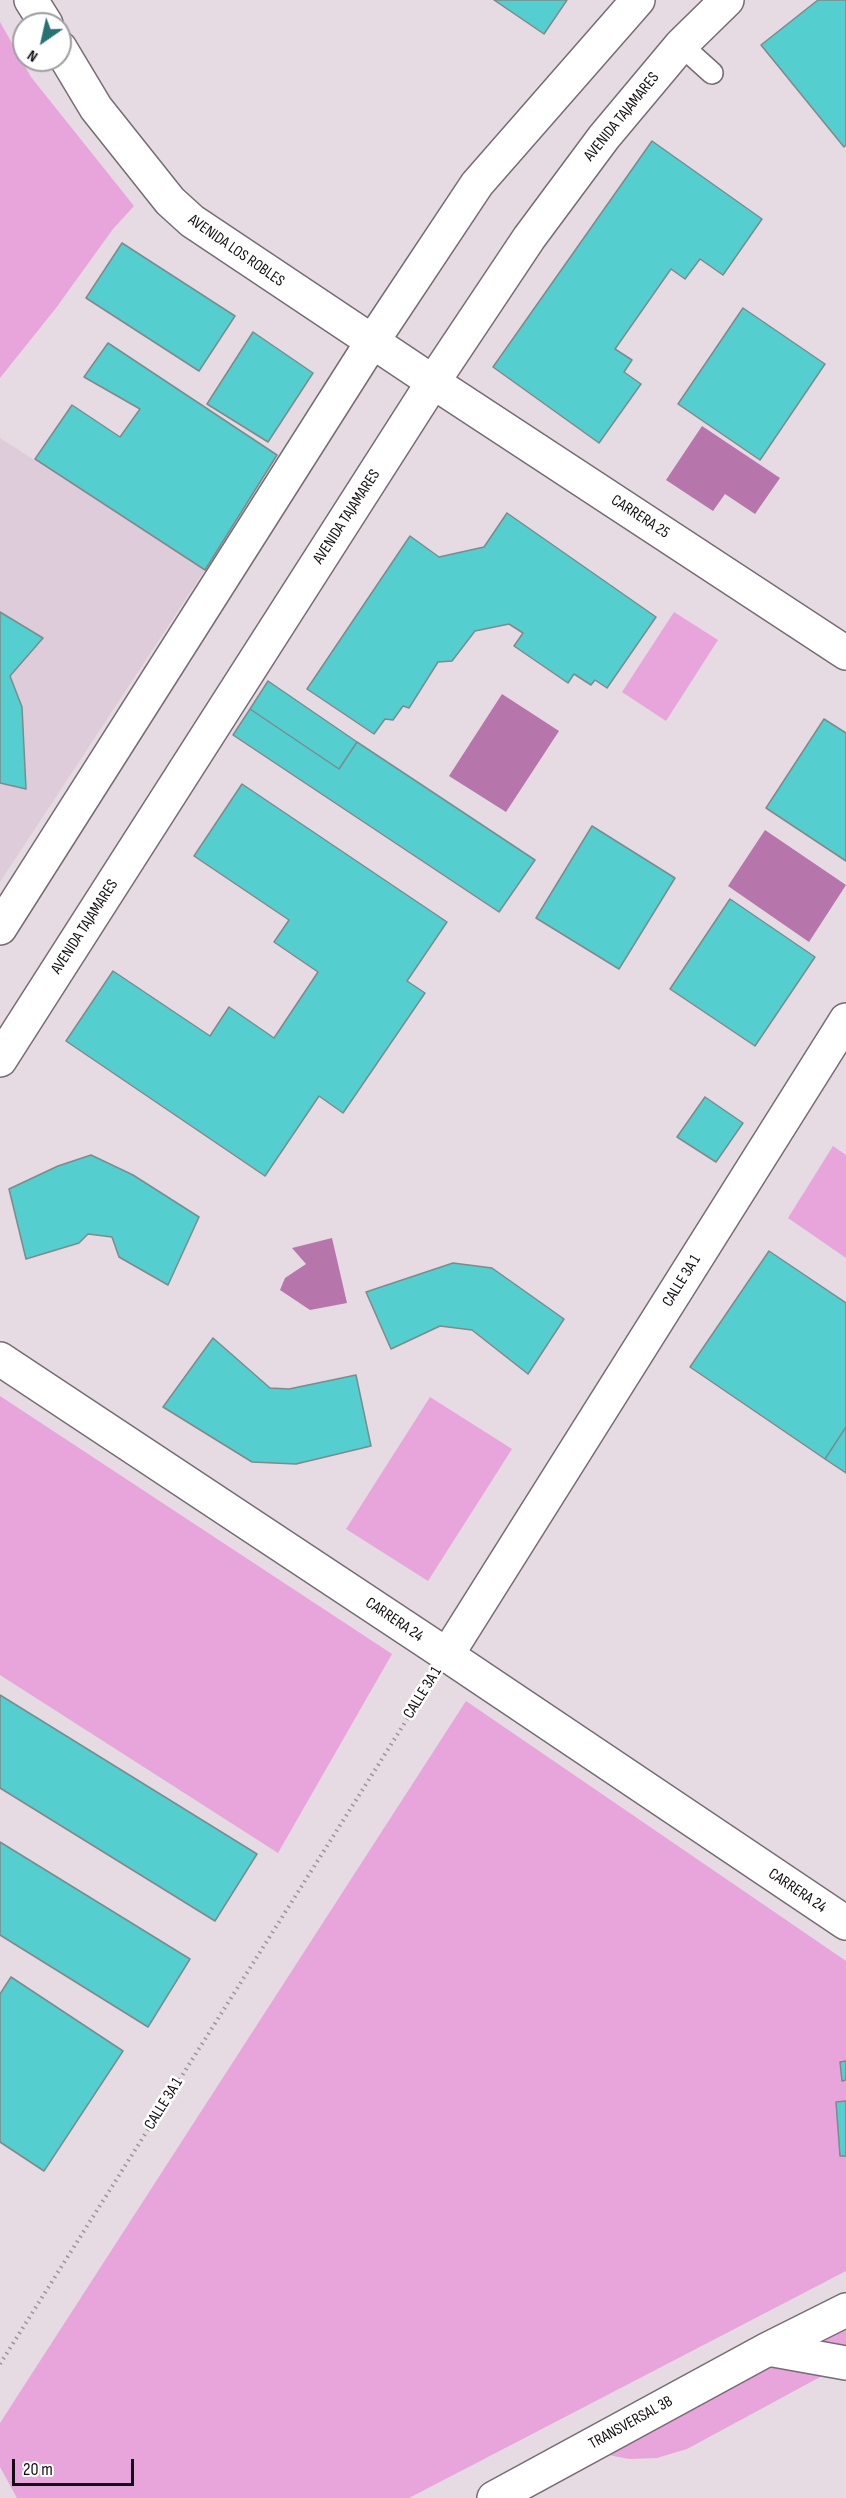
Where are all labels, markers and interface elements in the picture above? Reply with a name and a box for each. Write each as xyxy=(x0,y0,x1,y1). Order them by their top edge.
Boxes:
north arrow xyxy=(12,12,72,72)
text: N xyxy=(24,45,42,66)
street label: AVENIDA TAJAMARES xyxy=(580,69,664,165)
street label: AVENIDA LOS ROBLES xyxy=(184,211,288,291)
street label: AVENIDA TAJAMARES xyxy=(309,466,385,568)
street label: CARRERA 25 xyxy=(607,491,673,543)
street label: AVENIDA TAJAMARES xyxy=(47,876,123,978)
street label: CALLE 3A 1 xyxy=(659,1252,705,1310)
street label: CARRERA 24 xyxy=(361,1594,427,1646)
street label: CALLE 3A 1 xyxy=(400,1664,446,1722)
street label: CARRERA 24 xyxy=(764,1865,830,1917)
street label: CALLE 3A 1 xyxy=(141,2075,187,2133)
street label: TRANSVERSAL 3B xyxy=(586,2392,676,2454)
scale bar xyxy=(15,2447,136,2485)
text: 20 m xyxy=(23,2459,53,2480)

